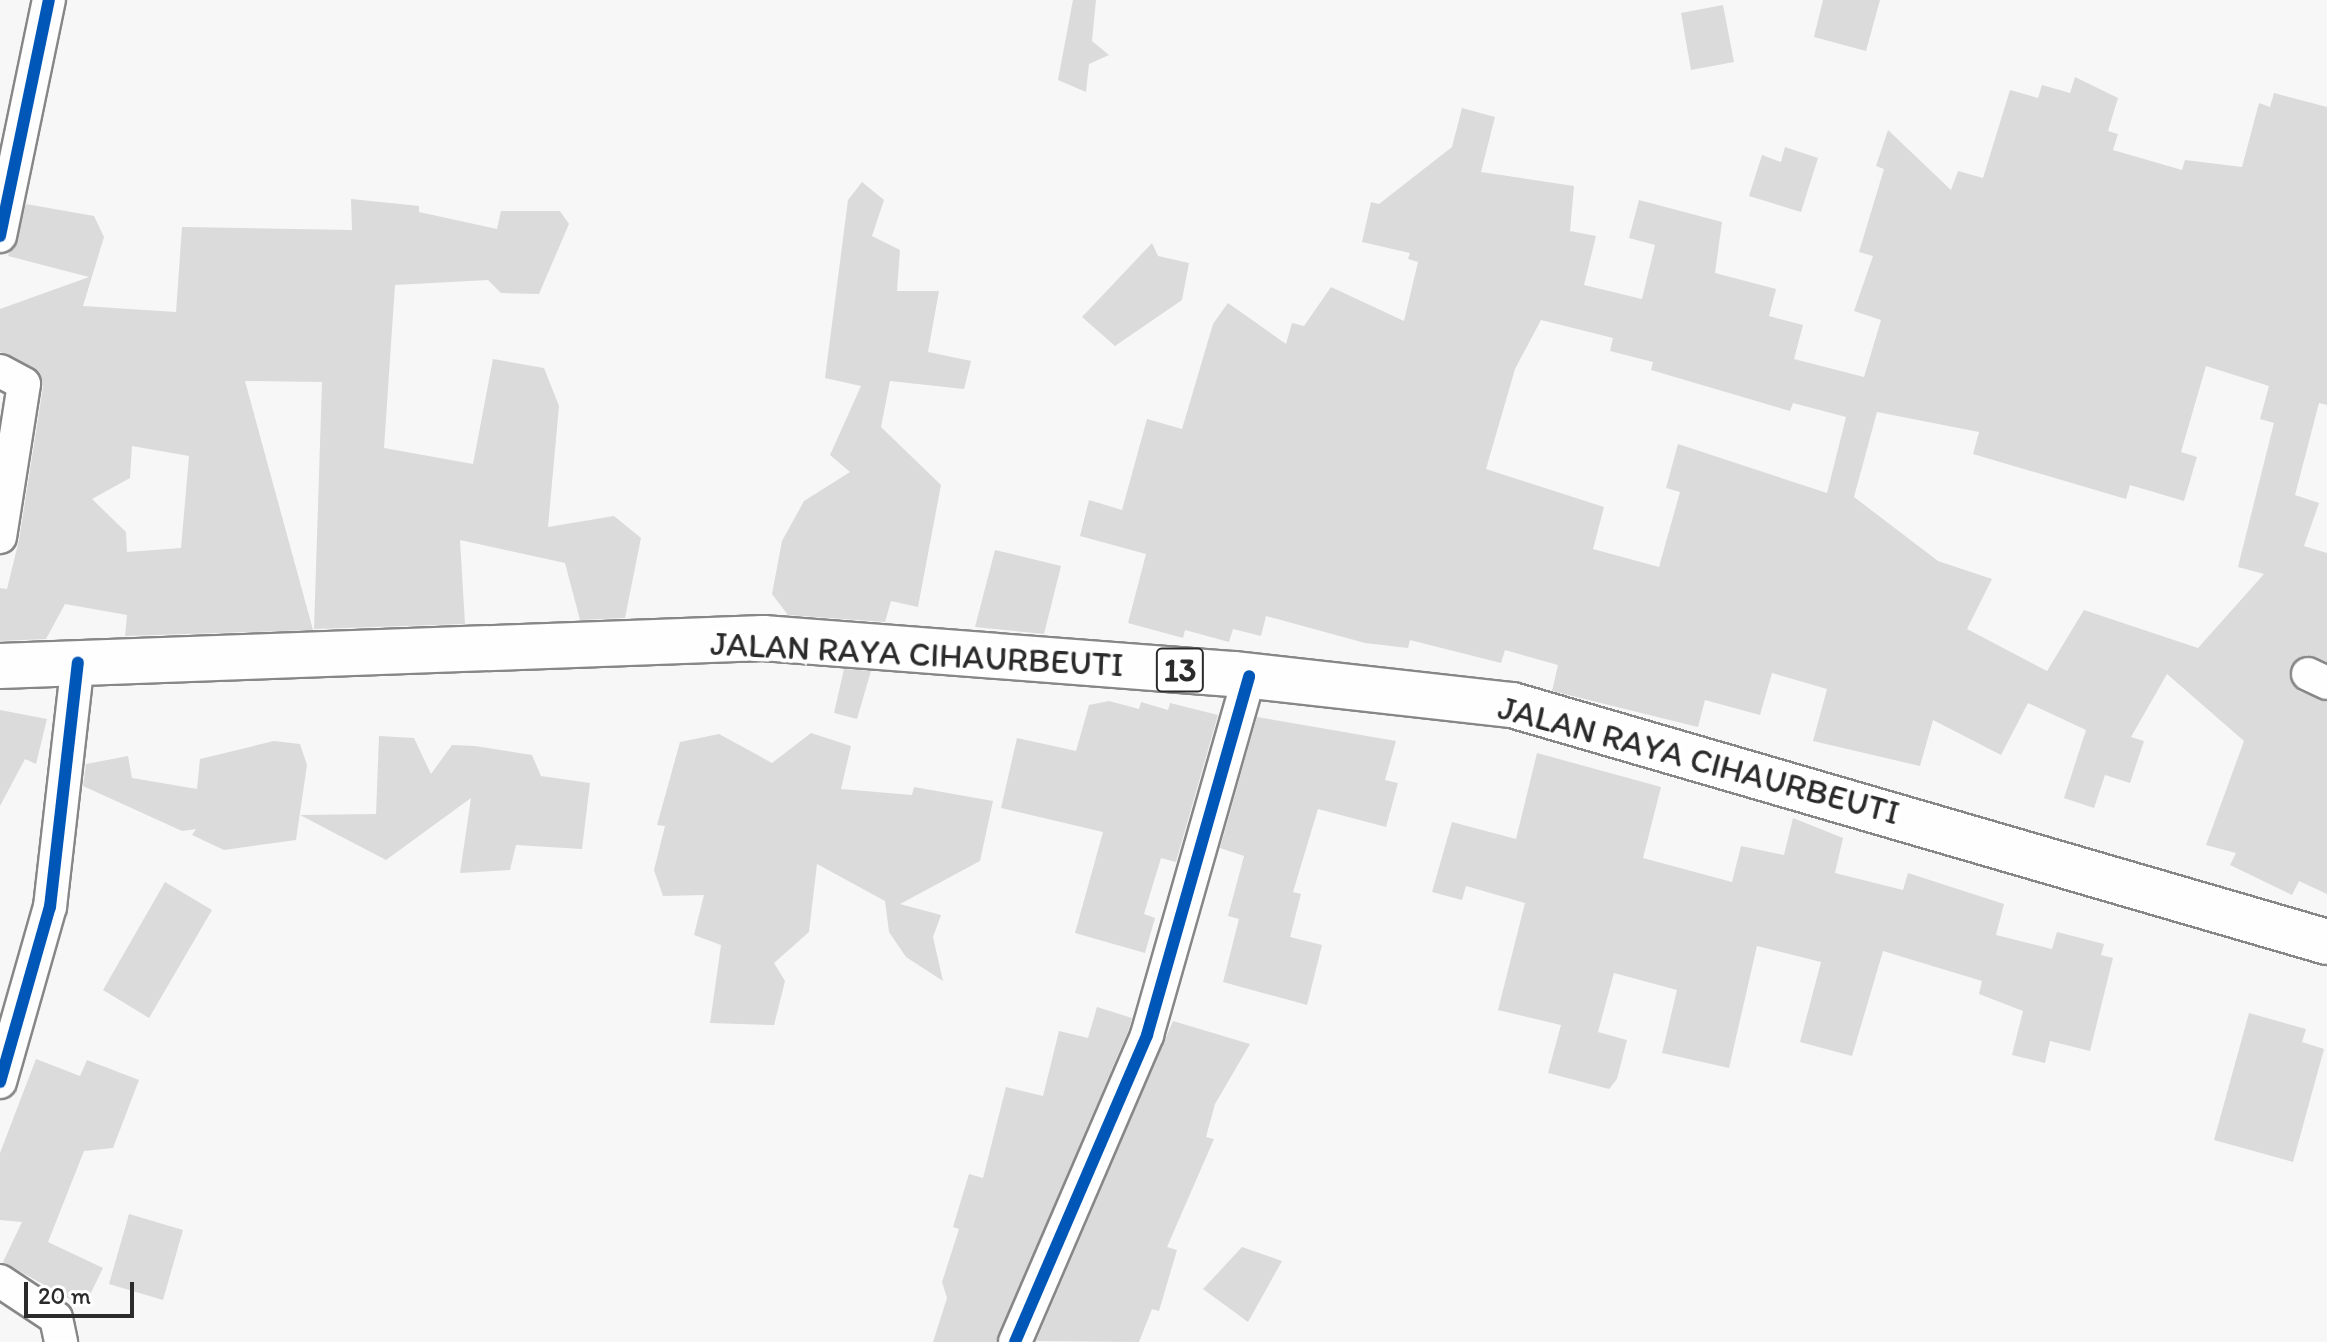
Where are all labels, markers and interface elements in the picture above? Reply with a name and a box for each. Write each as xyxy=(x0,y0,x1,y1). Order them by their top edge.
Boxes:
street label: JALAN RAYA CIHAURBEUTI xyxy=(708,623,1126,685)
road number: 13 xyxy=(1154,642,1206,698)
street label: JALAN RAYA CIHAURBEUTI xyxy=(1492,686,1906,834)
scale bar xyxy=(28,1266,138,1316)
text: 20 m xyxy=(38,1281,91,1310)

